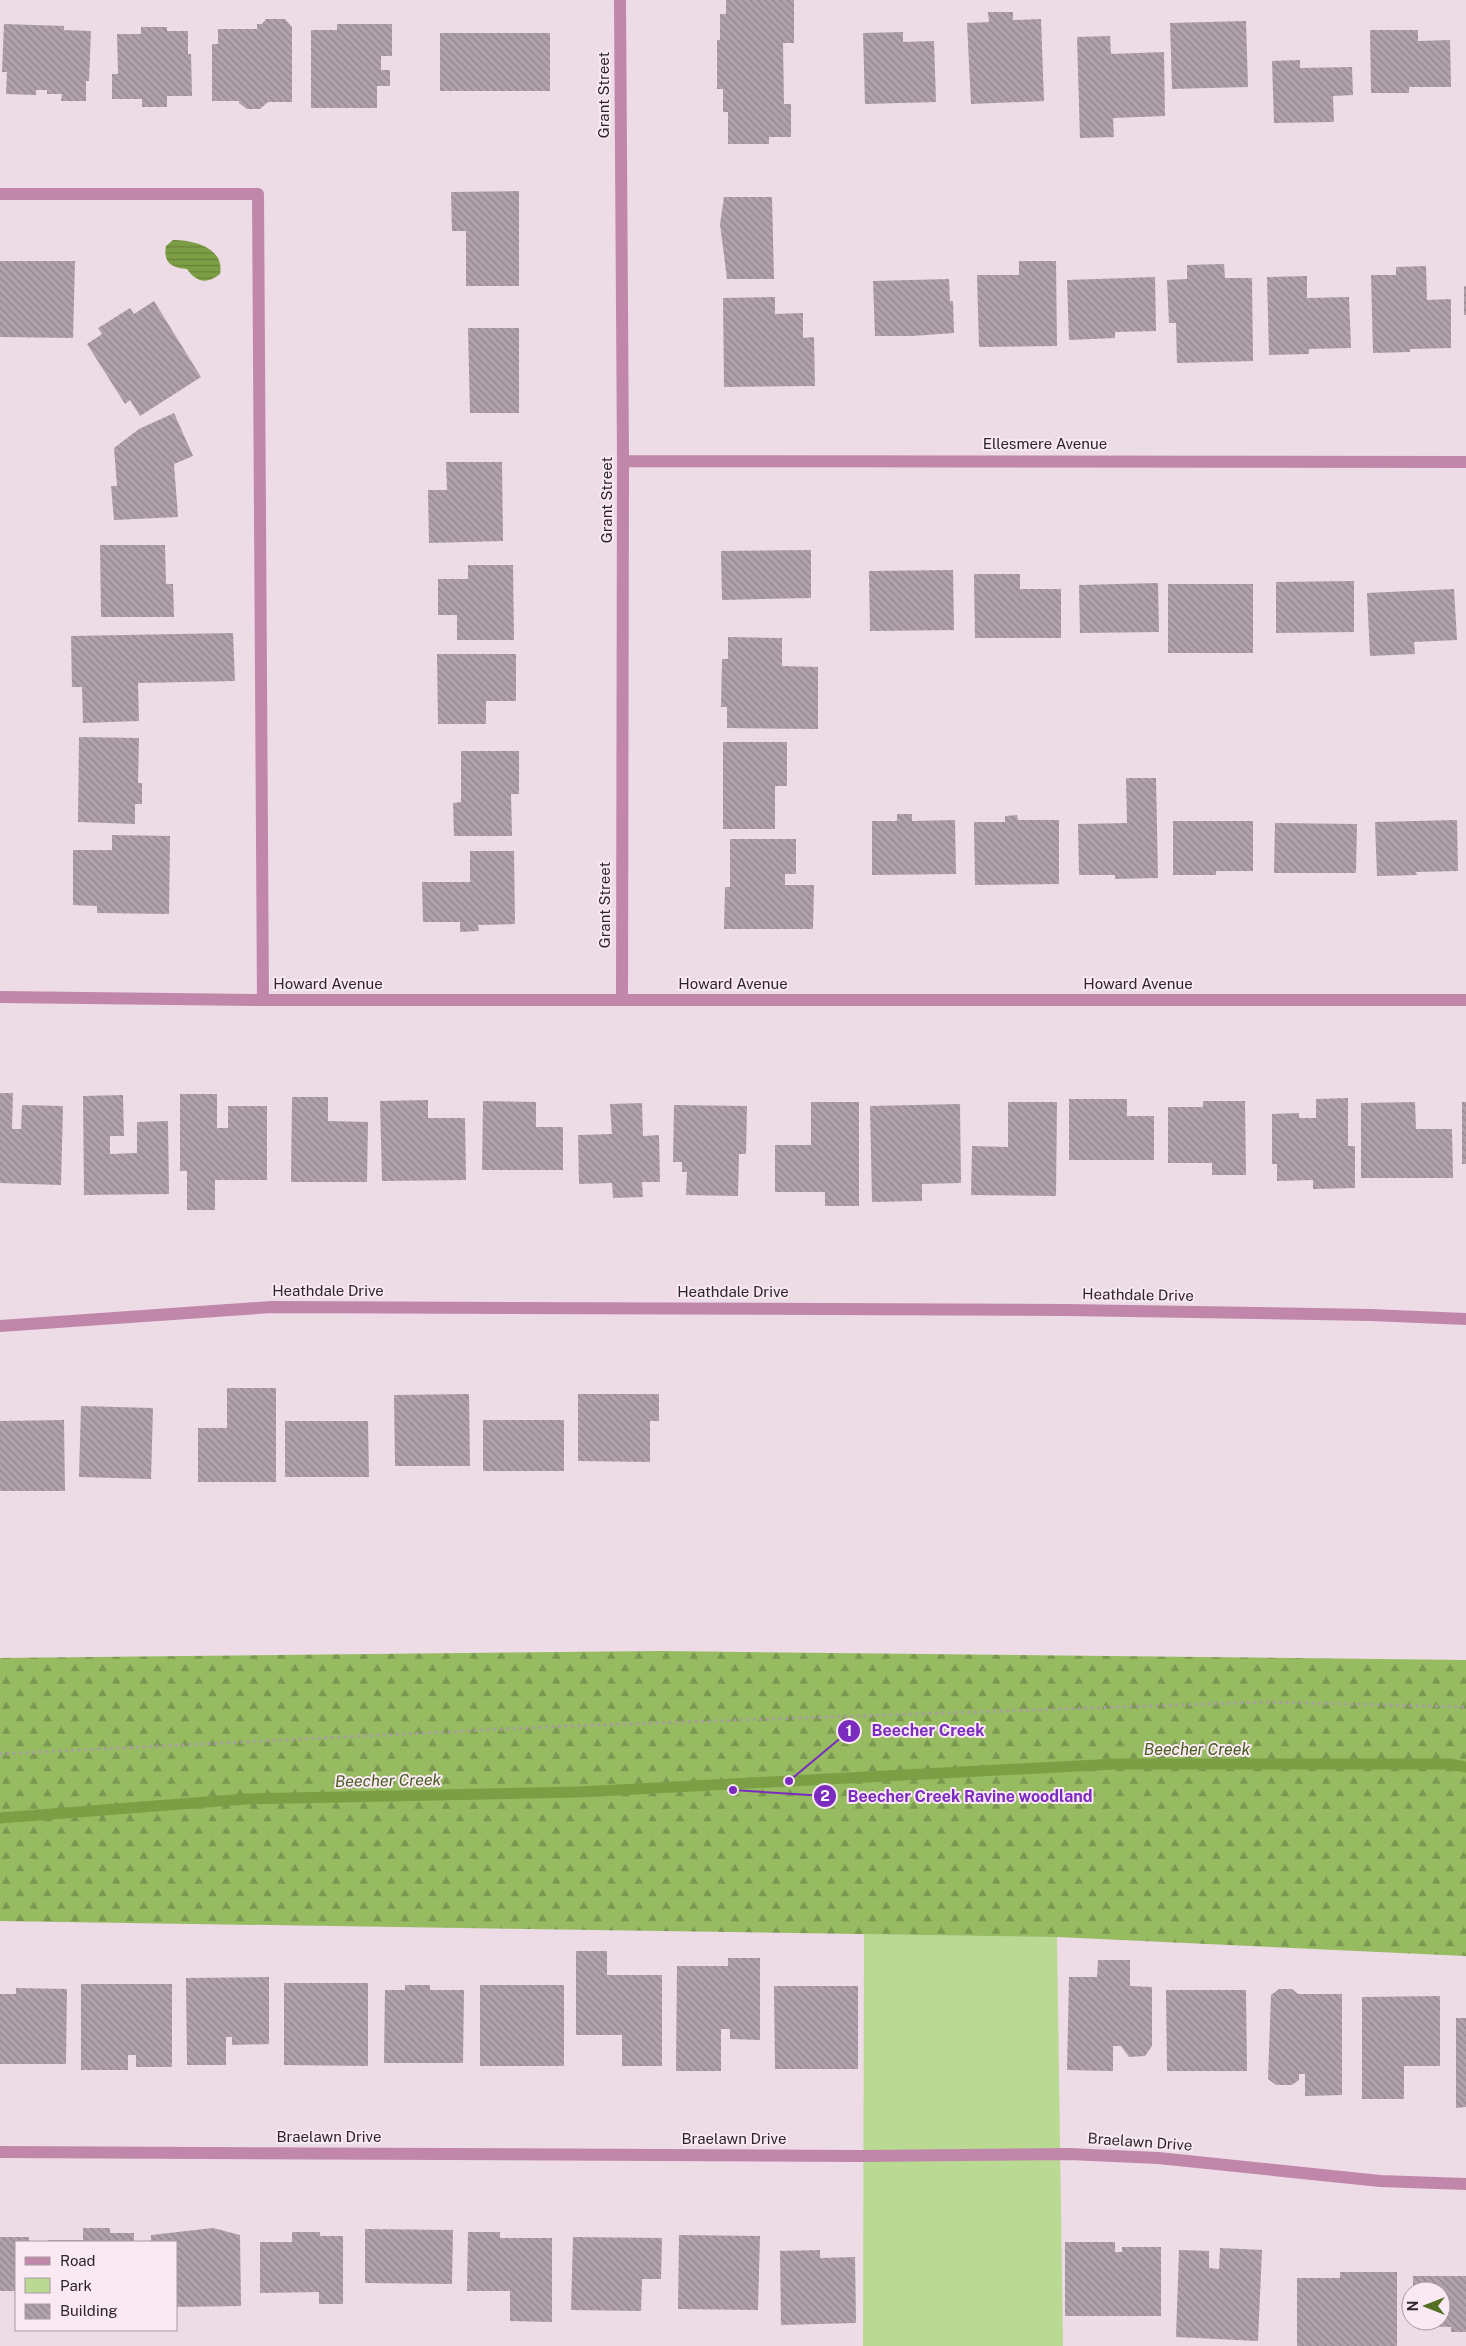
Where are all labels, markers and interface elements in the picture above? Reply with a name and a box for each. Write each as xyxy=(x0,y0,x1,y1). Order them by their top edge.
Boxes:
street label: Grant Street xyxy=(595,52,612,138)
street label: Ellesmere Avenue xyxy=(983,435,1107,452)
street label: Grant Street xyxy=(598,457,615,543)
street label: Grant Street xyxy=(596,862,613,948)
street label: Howard Avenue xyxy=(273,975,383,992)
street label: Howard Avenue xyxy=(678,975,788,992)
street label: Howard Avenue xyxy=(1083,975,1193,992)
street label: Heathdale Drive xyxy=(272,1282,384,1299)
street label: Heathdale Drive xyxy=(677,1283,789,1300)
street label: Heathdale Drive xyxy=(1082,1285,1194,1304)
callout: Beecher Creek xyxy=(836,1715,994,1746)
text: Beecher Creek xyxy=(872,1721,984,1740)
text: 1 xyxy=(846,1722,852,1739)
water label: Beecher Creek xyxy=(1144,1740,1251,1759)
water label: Beecher Creek xyxy=(335,1770,442,1791)
callout: Beecher Creek Ravine woodland xyxy=(813,1780,1103,1811)
text: 2 xyxy=(820,1787,830,1804)
text: Beecher Creek Ravine woodland xyxy=(847,1787,1093,1806)
street label: Braelawn Drive xyxy=(277,2128,381,2145)
street label: Braelawn Drive xyxy=(1087,2129,1193,2154)
street label: Braelawn Drive xyxy=(682,2130,786,2147)
legend xyxy=(15,2241,178,2331)
text: Road xyxy=(60,2252,96,2269)
text: Park xyxy=(60,2277,92,2294)
north arrow xyxy=(1401,2281,1451,2331)
text: N xyxy=(1405,2301,1421,2311)
text: Building xyxy=(60,2302,118,2319)

